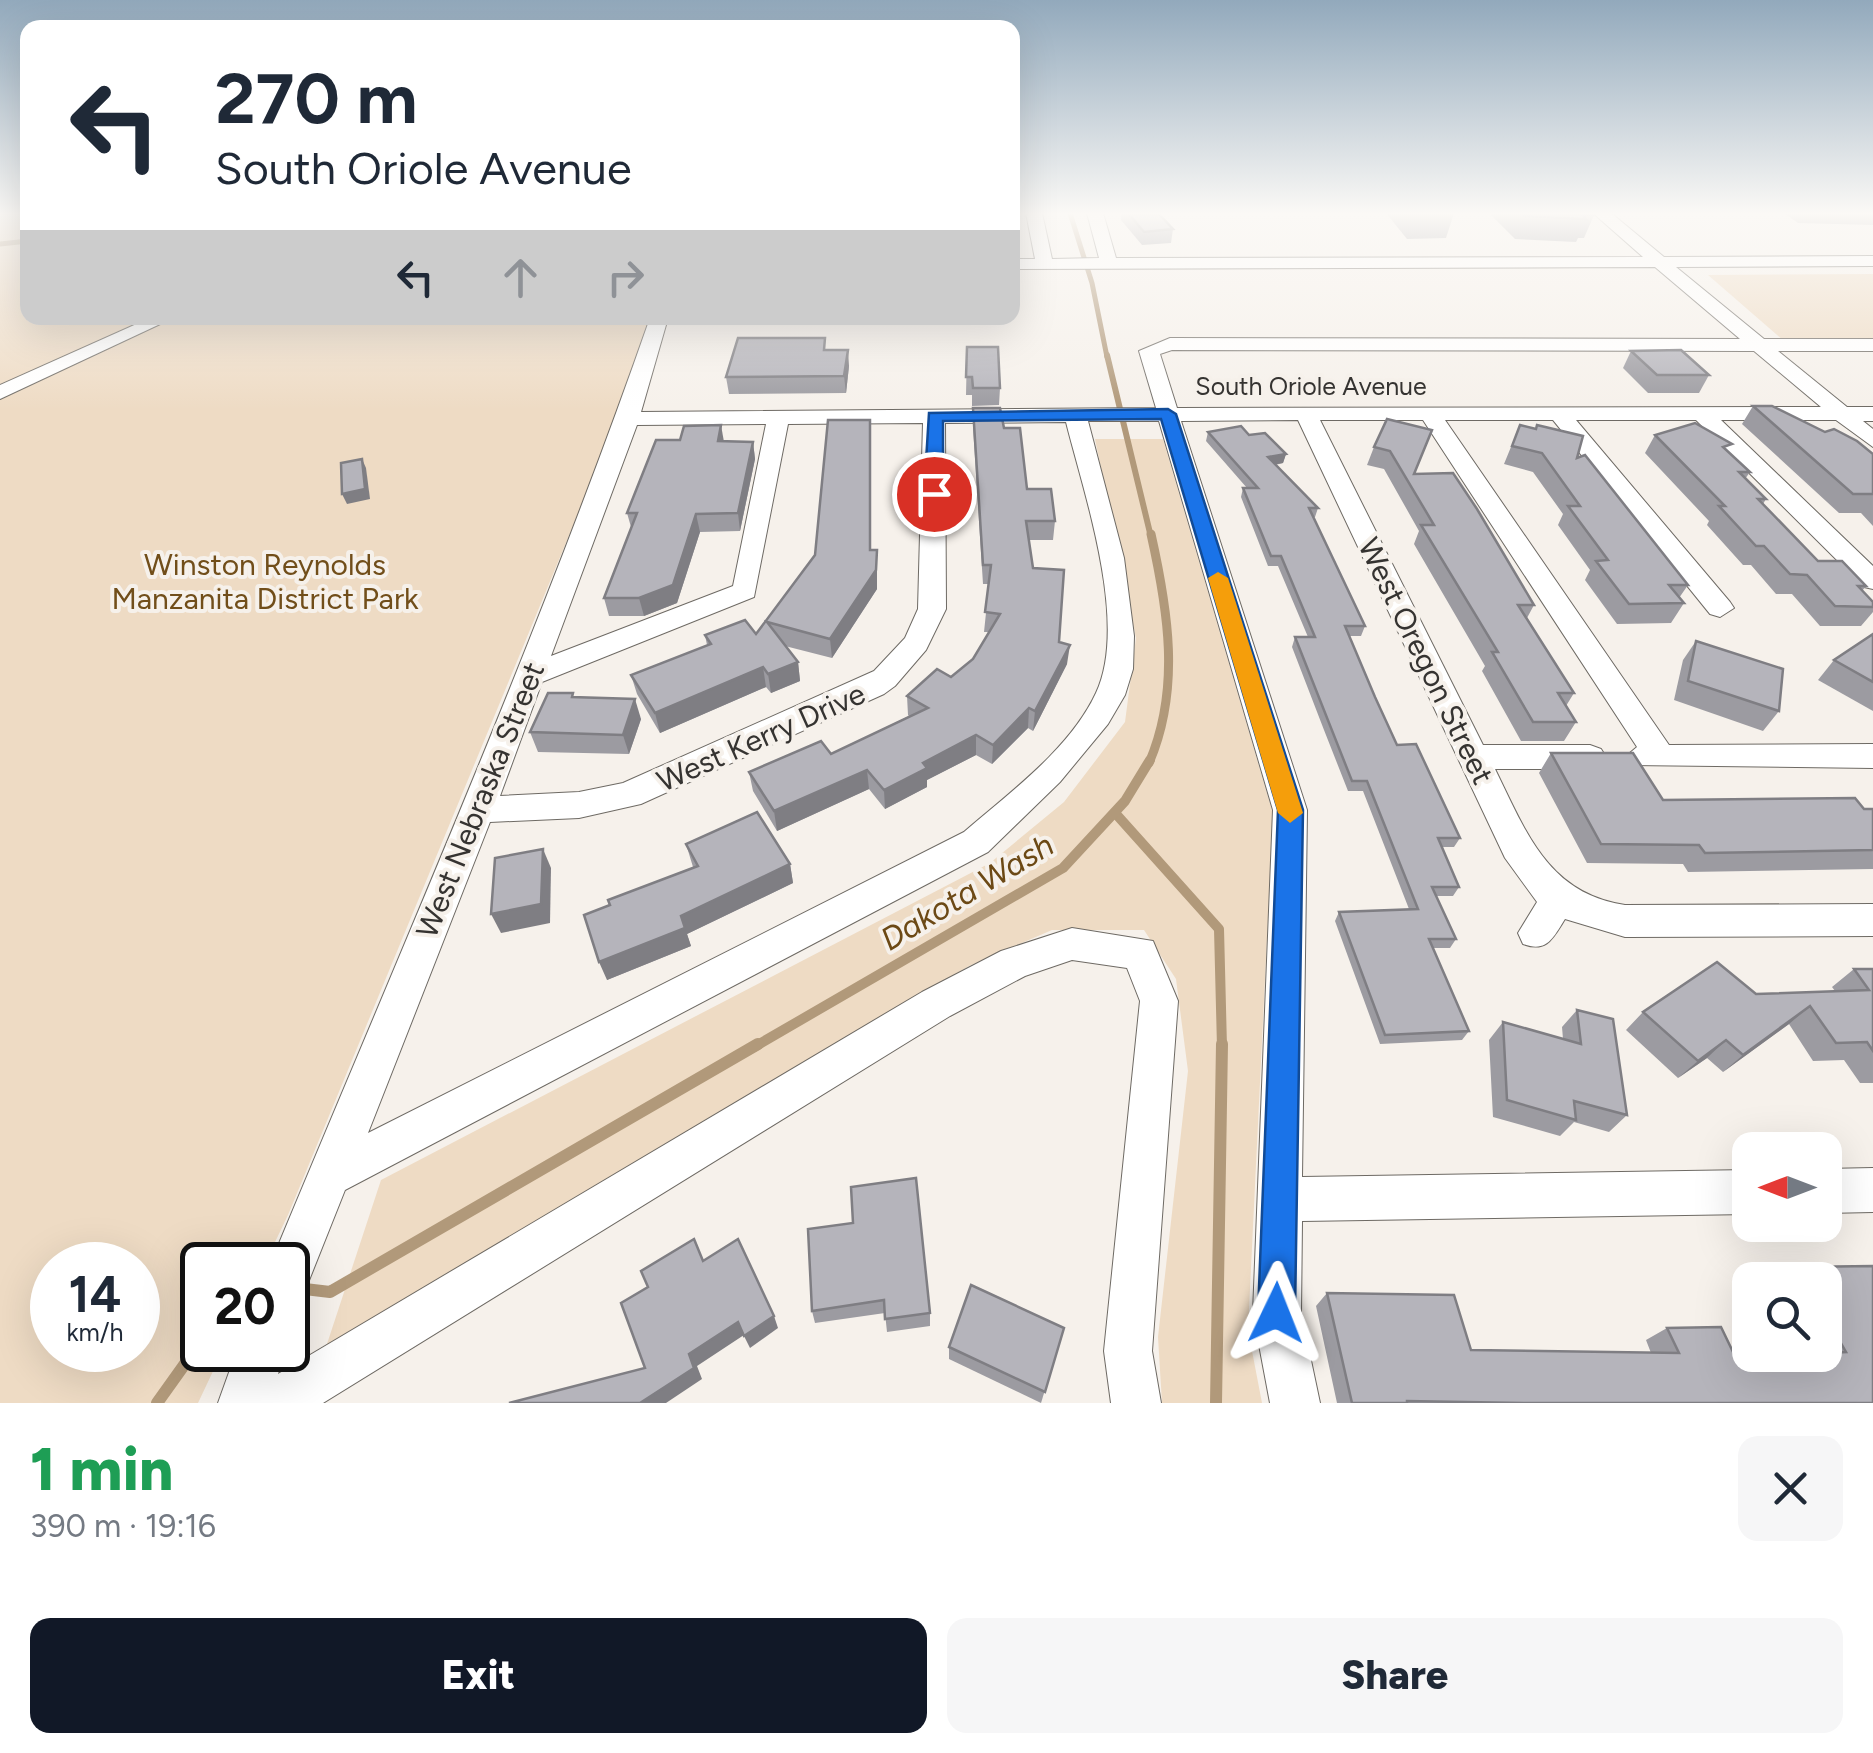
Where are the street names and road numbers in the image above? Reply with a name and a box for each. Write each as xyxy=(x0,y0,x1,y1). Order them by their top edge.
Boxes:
street label: South Oriole Avenue xyxy=(1195,371,1427,401)
street label: West Oregon Street xyxy=(1350,532,1502,790)
street label: West Nebraska Street xyxy=(408,657,552,943)
street label: West Kerry Drive xyxy=(651,675,871,799)

